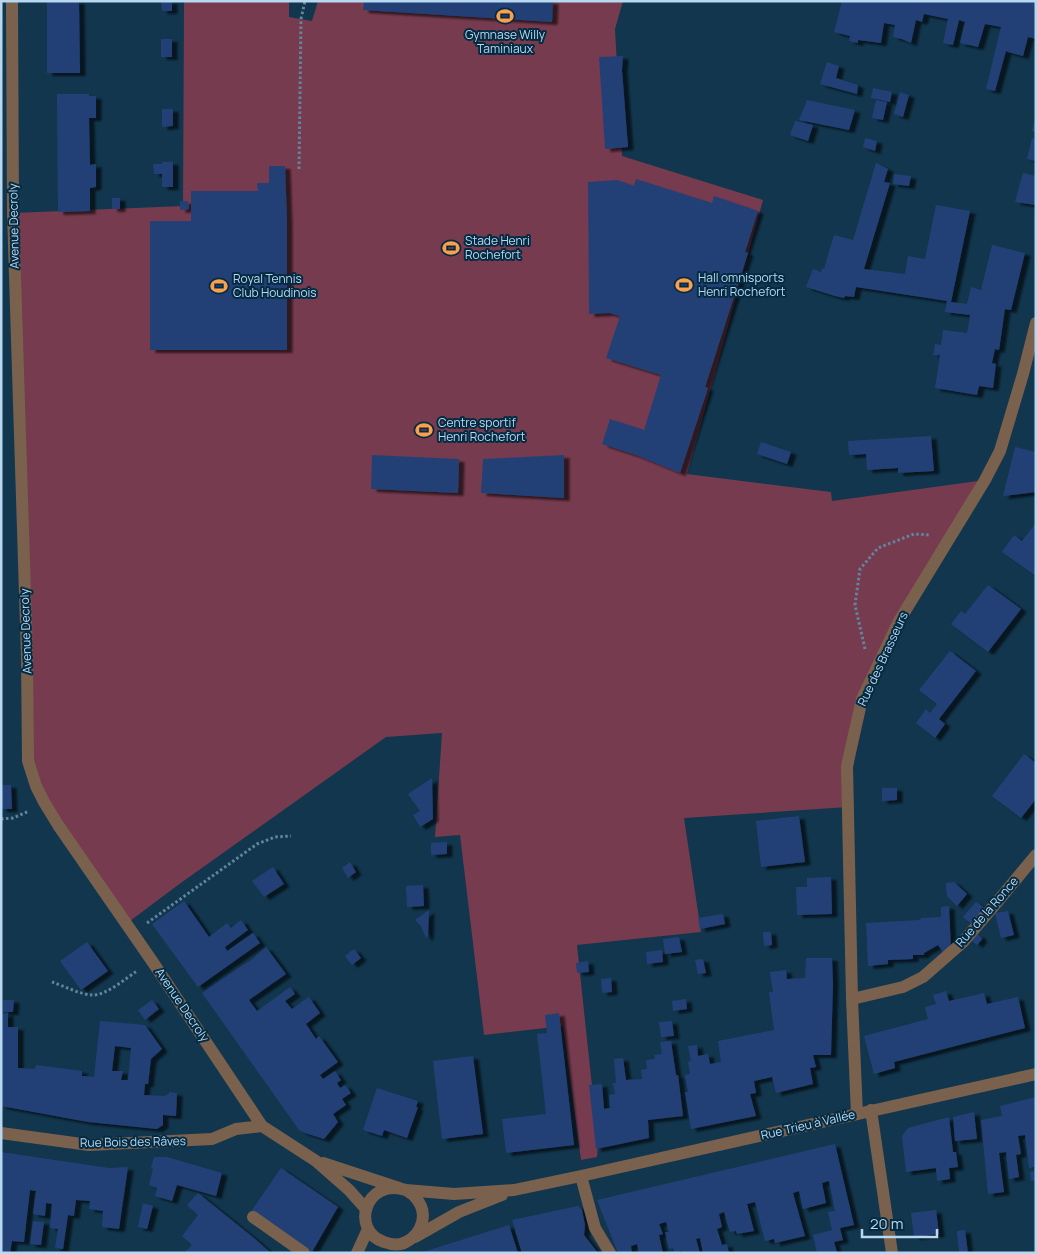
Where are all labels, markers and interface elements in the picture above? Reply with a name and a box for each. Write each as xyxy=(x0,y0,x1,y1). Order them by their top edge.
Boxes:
sports icon: Gymnase Willy Taminiaux xyxy=(495,6,515,26)
place label: Gymnase Willy Taminiaux xyxy=(465,26,546,57)
street label: Avenue Decroly xyxy=(4,182,23,269)
place label: Stade Henri Rochefort xyxy=(465,232,530,263)
sports icon: Stade Henri Rochefort xyxy=(441,238,461,258)
place label: Hall omnisports Henri Rochefort xyxy=(698,269,786,300)
place label: Royal Tennis Club Houdinois xyxy=(233,270,317,301)
sports icon: Hall omnisports Henri Rochefort xyxy=(674,275,694,295)
sports icon: Royal Tennis Club Houdinois xyxy=(209,276,229,296)
place label: Centre sportif Henri Rochefort xyxy=(438,414,526,445)
sports icon: Centre sportif Henri Rochefort xyxy=(414,420,434,440)
street label: Avenue Decroly xyxy=(15,587,35,674)
street label: Rue des Brasseurs xyxy=(853,609,912,709)
street label: Rue de la Ronce xyxy=(951,873,1022,950)
street label: Avenue Decroly xyxy=(151,964,214,1046)
street label: Rue Trieu à Vallée xyxy=(759,1105,857,1144)
street label: Rue Bois des Râves xyxy=(80,1132,186,1151)
scale bar xyxy=(862,1206,937,1238)
text: 20 m xyxy=(870,1213,903,1234)

